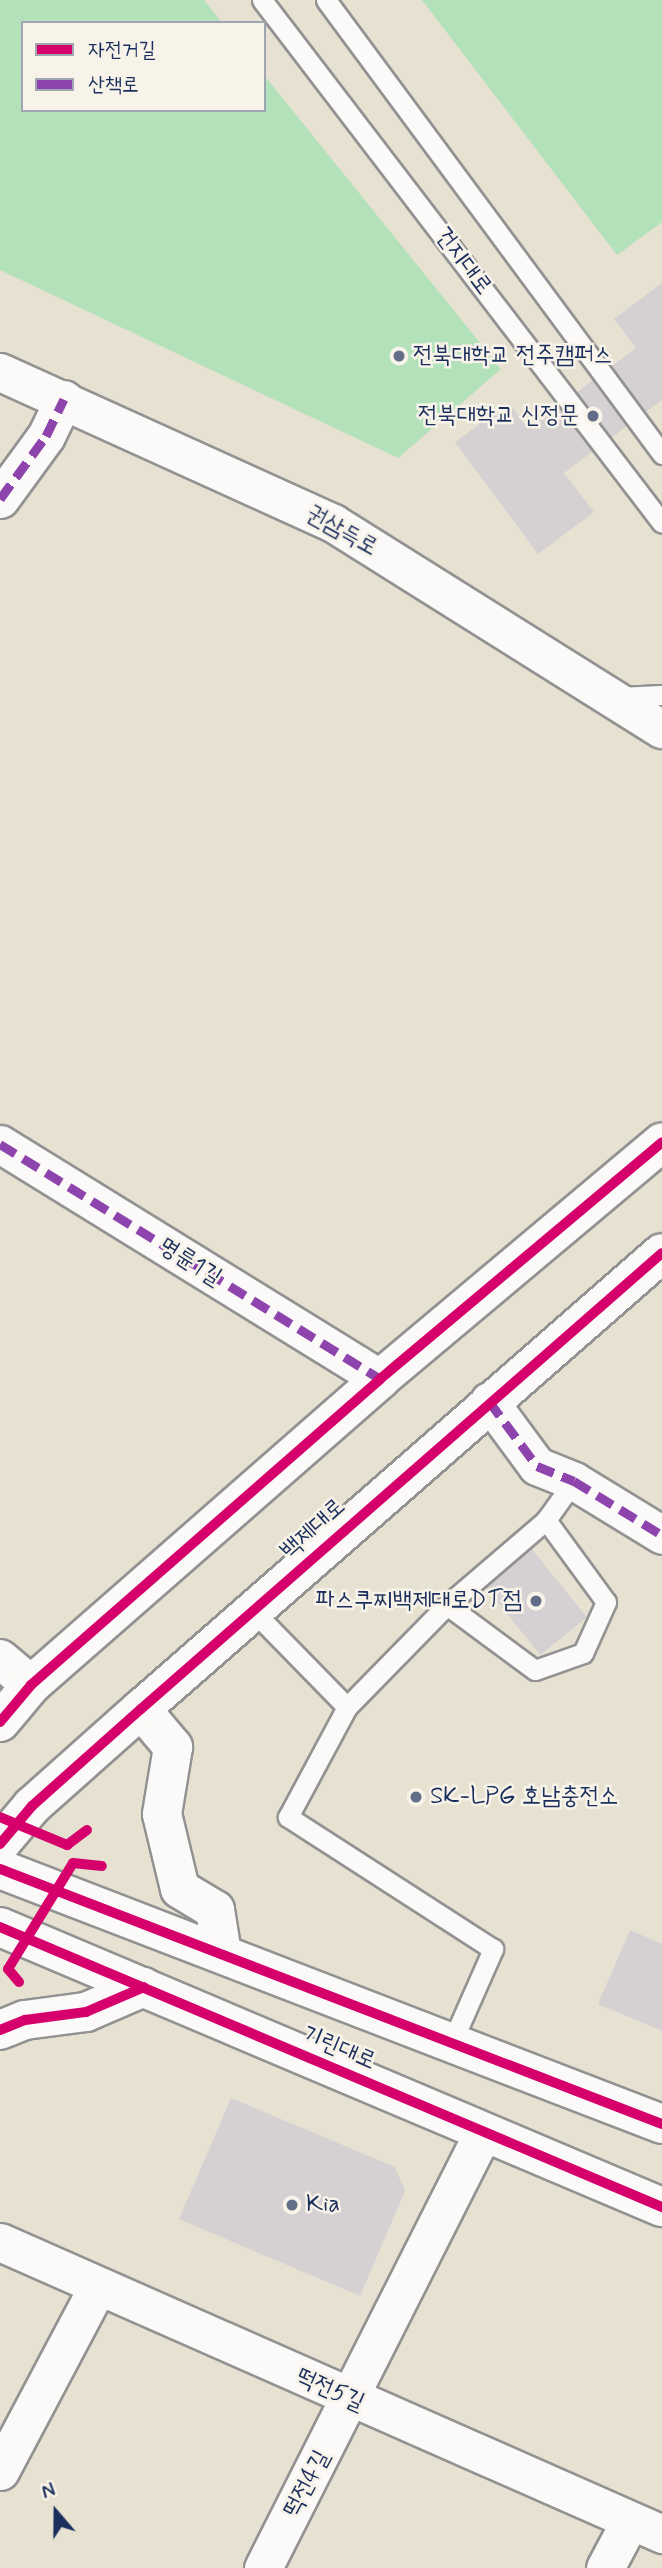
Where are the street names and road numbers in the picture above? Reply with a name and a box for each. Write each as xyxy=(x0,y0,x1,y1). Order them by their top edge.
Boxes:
street label: 건지대로 xyxy=(428,221,498,301)
street label: 권삼득로 xyxy=(301,500,383,562)
street label: 명륜1길 xyxy=(153,1232,227,1292)
street label: 백제대로 xyxy=(275,1492,351,1566)
street label: 기린대로 xyxy=(298,2020,380,2076)
street label: 떡전5길 xyxy=(291,2362,369,2418)
street label: 떡전4길 xyxy=(277,2445,337,2523)

